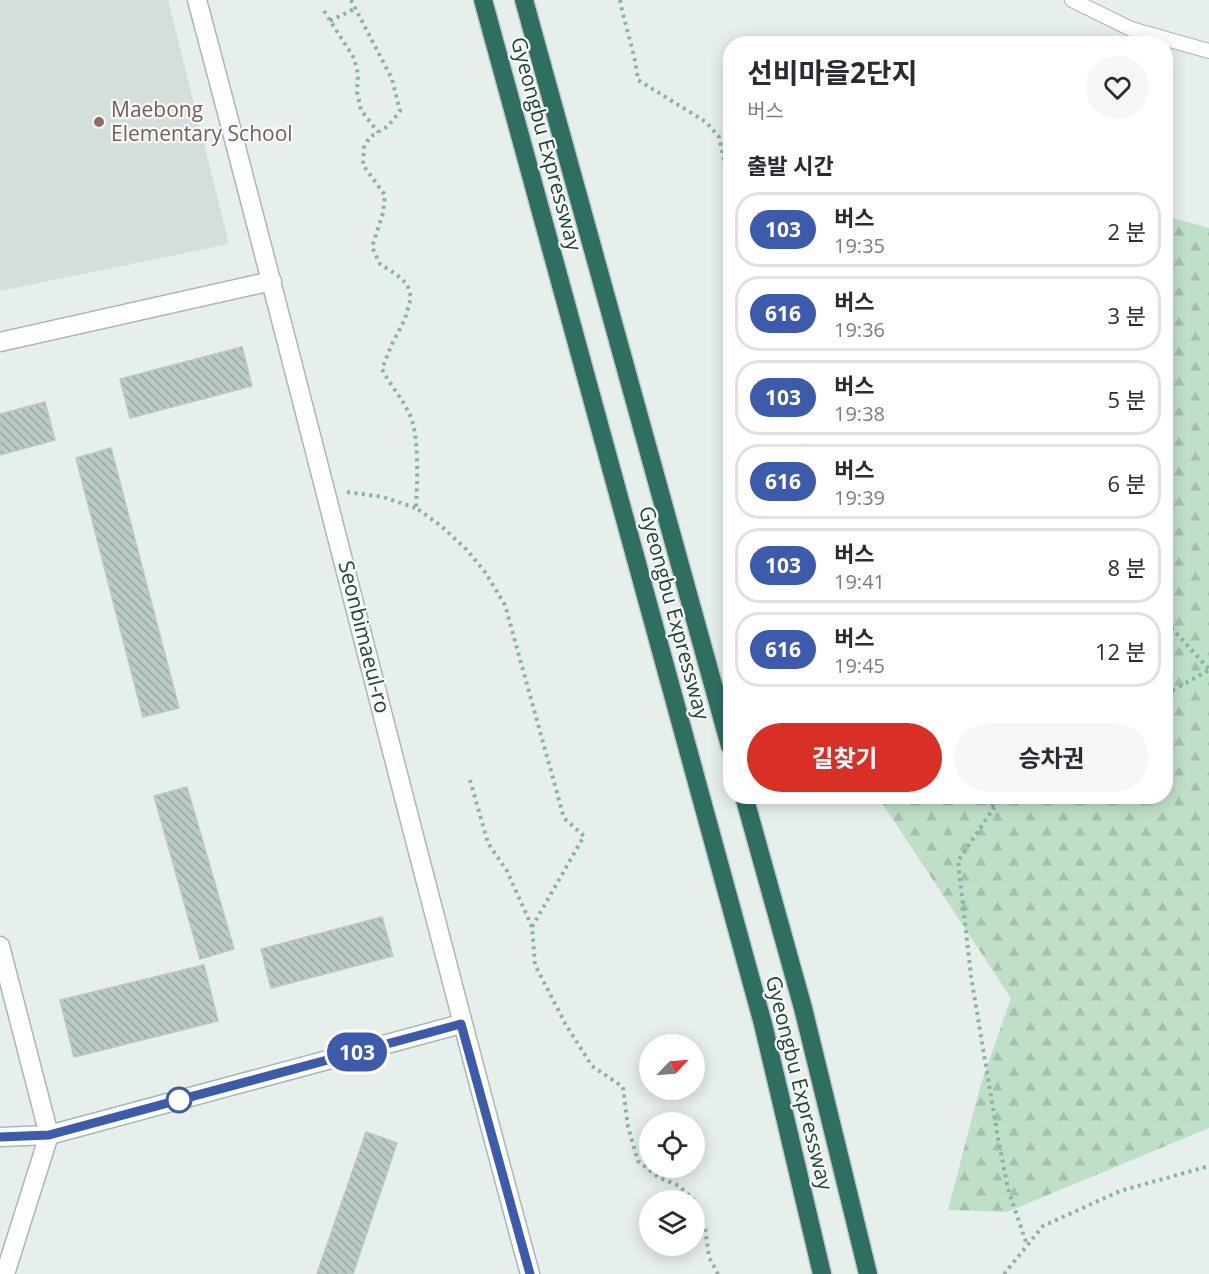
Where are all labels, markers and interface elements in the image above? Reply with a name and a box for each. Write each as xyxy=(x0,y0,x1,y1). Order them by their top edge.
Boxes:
street label: Gyeongbu Expressway xyxy=(505,34,589,254)
text: 선비마을2단지 xyxy=(747,53,918,91)
button: heart xyxy=(1086,56,1149,119)
place label: Maebong Elementary School xyxy=(111,95,293,147)
text: 버스 xyxy=(747,97,784,124)
marker: Maebong Elementary School xyxy=(92,115,106,129)
text: 출발 시간 xyxy=(747,150,834,180)
text: 버스 xyxy=(834,202,874,232)
text: 103 xyxy=(765,215,801,243)
text: 2 분 xyxy=(1107,216,1146,246)
text: 19:35 xyxy=(834,232,885,259)
text: 버스 xyxy=(834,286,874,316)
text: 616 xyxy=(765,299,801,327)
text: 3 분 xyxy=(1107,300,1146,330)
text: 19:36 xyxy=(834,316,885,343)
text: 버스 xyxy=(834,370,874,400)
text: 103 xyxy=(765,383,801,411)
text: 5 분 xyxy=(1107,384,1146,414)
text: 19:38 xyxy=(834,400,885,427)
text: 버스 xyxy=(834,454,874,484)
text: 616 xyxy=(765,467,801,495)
text: 6 분 xyxy=(1107,468,1146,498)
text: 19:39 xyxy=(834,484,885,511)
street label: Gyeongbu Expressway xyxy=(633,503,717,723)
text: 버스 xyxy=(834,538,874,568)
text: 103 xyxy=(765,551,801,579)
text: 8 분 xyxy=(1107,552,1146,582)
street label: Seonbimaeul-ro xyxy=(333,558,397,716)
text: 19:41 xyxy=(834,568,885,595)
text: 버스 xyxy=(834,622,874,652)
text: 616 xyxy=(765,635,801,663)
text: 12 분 xyxy=(1095,636,1146,666)
text: 19:45 xyxy=(834,652,885,679)
button: 길찾기 xyxy=(747,723,942,792)
button: 승차권 xyxy=(954,723,1149,792)
street label: Gyeongbu Expressway xyxy=(760,973,840,1193)
line badge: 103 xyxy=(322,1032,392,1072)
north arrow xyxy=(639,1034,705,1100)
map controls xyxy=(639,1034,705,1256)
text: 103 xyxy=(339,1038,375,1066)
unlabelled marker xyxy=(166,1087,192,1113)
button: locate xyxy=(639,1112,705,1178)
button: layers xyxy=(639,1190,705,1256)

